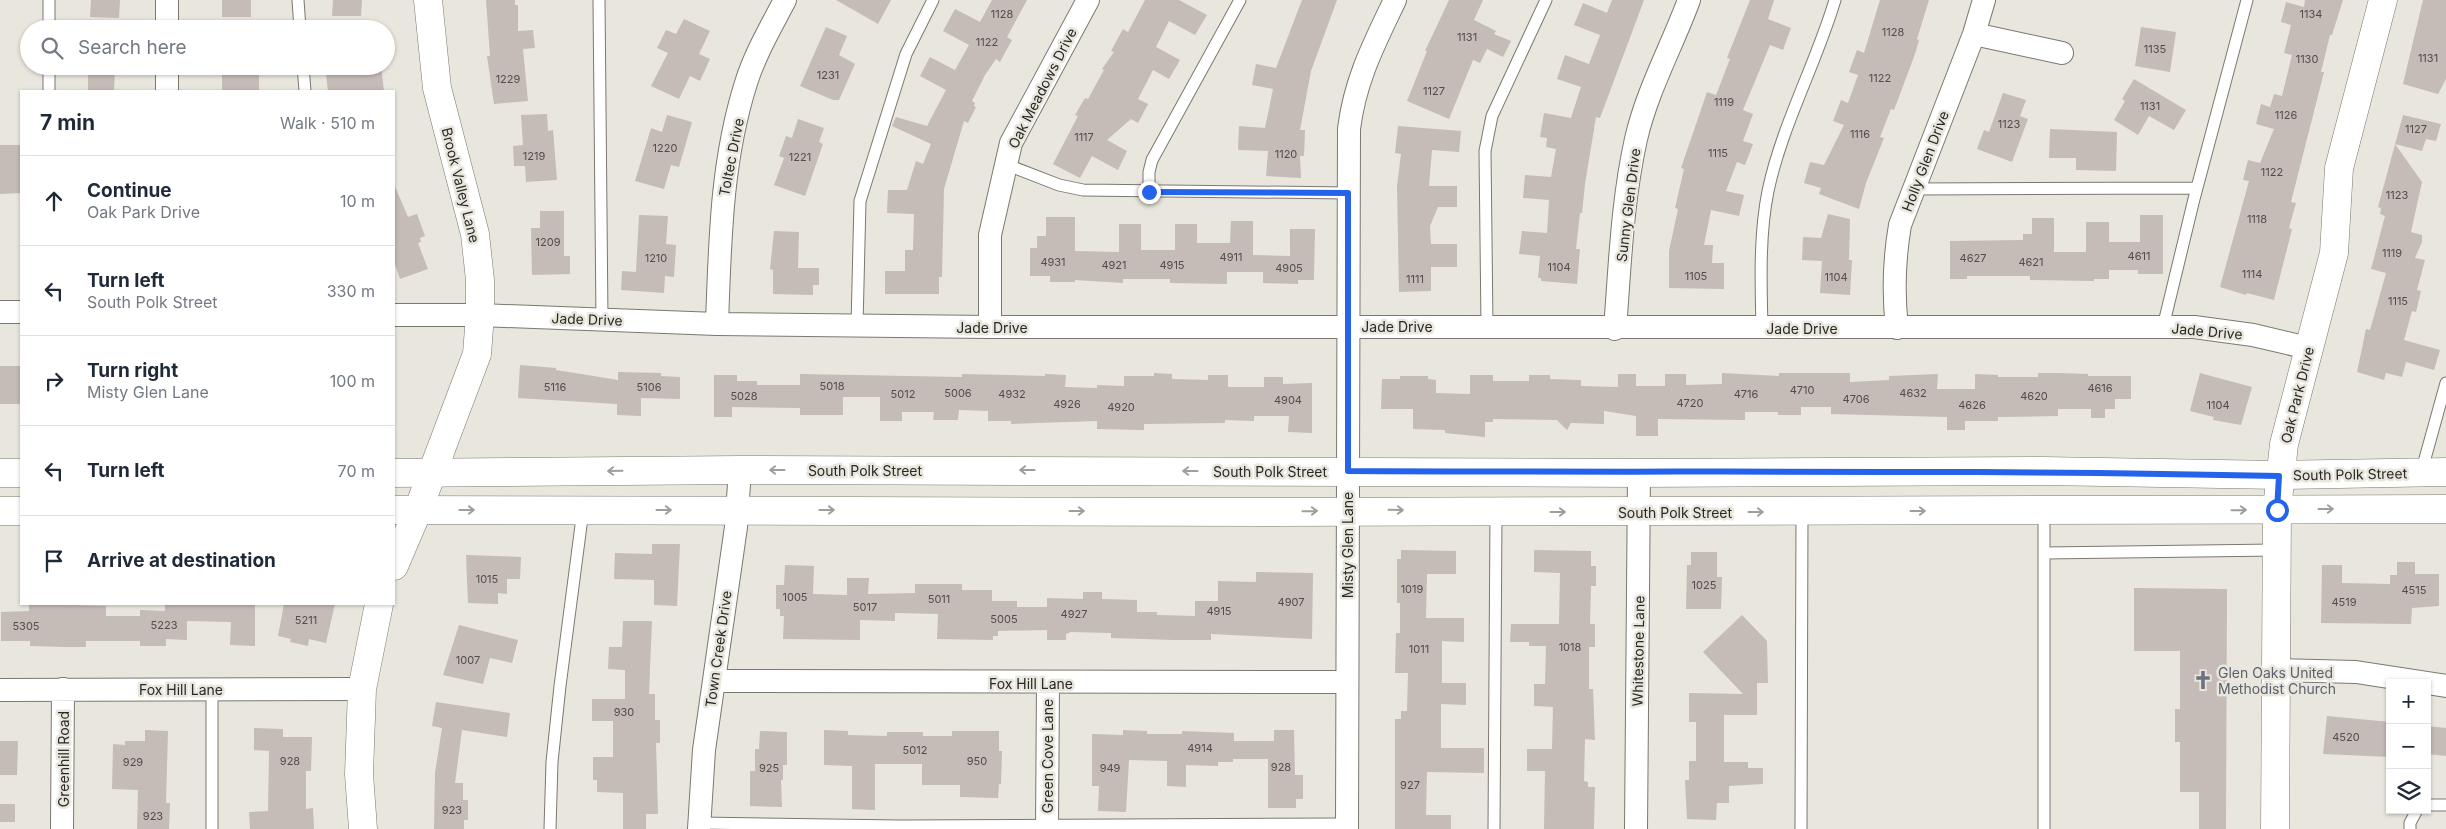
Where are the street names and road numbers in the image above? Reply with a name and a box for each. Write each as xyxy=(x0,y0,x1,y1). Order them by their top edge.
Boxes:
street label: Oak Meadows Drive xyxy=(1004,25,1080,151)
street label: Holly Glen Drive xyxy=(1898,108,1952,214)
street label: Toltec Drive xyxy=(715,116,747,198)
street label: Brook Valley Lane xyxy=(438,126,484,244)
street label: Sunny Glen Drive xyxy=(1613,147,1643,263)
street label: Jade Drive xyxy=(551,309,623,329)
street label: Jade Drive xyxy=(1361,318,1433,335)
street label: Jade Drive xyxy=(956,319,1028,336)
street label: Jade Drive xyxy=(2171,319,2243,343)
street label: Jade Drive xyxy=(1766,320,1838,337)
street label: Oak Park Drive xyxy=(2277,345,2317,445)
street label: South Polk Street xyxy=(808,462,923,479)
street label: South Polk Street xyxy=(1213,463,1328,480)
street label: South Polk Street xyxy=(2293,464,2408,483)
street label: Misty Glen Lane xyxy=(1339,492,1356,598)
street label: South Polk Street xyxy=(1618,504,1733,521)
street label: Town Creek Drive xyxy=(701,590,735,708)
street label: Whitestone Lane xyxy=(1629,595,1647,707)
street label: Fox Hill Lane xyxy=(989,675,1073,692)
street label: Fox Hill Lane xyxy=(139,681,223,698)
street label: Green Cove Lane xyxy=(1039,699,1056,813)
street label: Greenhill Road xyxy=(55,711,72,807)

